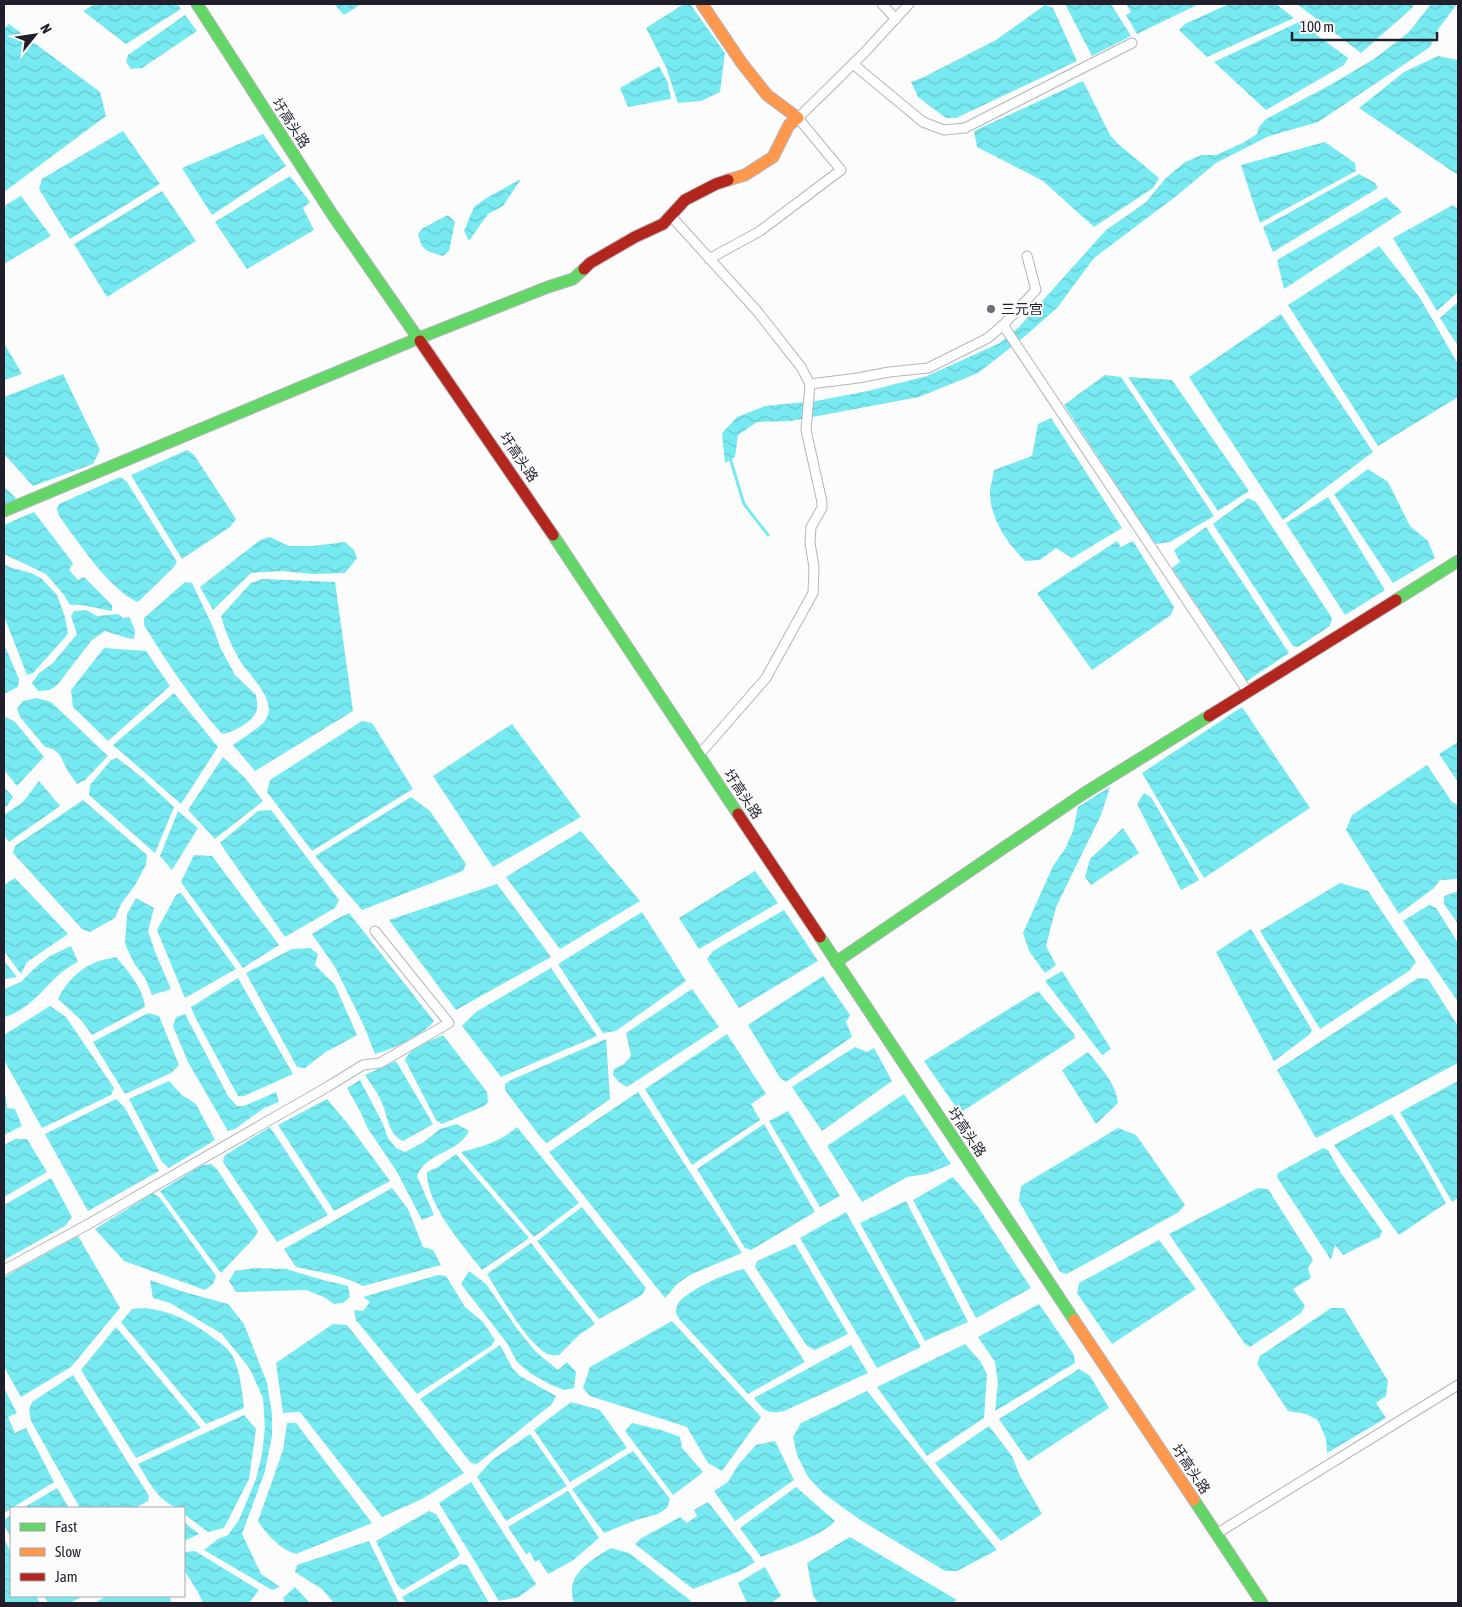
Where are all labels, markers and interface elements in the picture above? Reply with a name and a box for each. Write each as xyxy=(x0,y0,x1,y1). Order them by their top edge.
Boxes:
north arrow xyxy=(10,10,60,60)
scale bar xyxy=(1292,10,1437,42)
text: 100 m xyxy=(1300,18,1334,35)
text: N xyxy=(37,21,55,36)
street label: 圩高头路 xyxy=(269,95,313,151)
place label: 三元宫 xyxy=(1001,301,1043,317)
marker: 三元宫 xyxy=(985,303,997,315)
street label: 圩高头路 xyxy=(497,429,541,485)
street label: 圩高头路 xyxy=(721,766,765,822)
street label: 圩高头路 xyxy=(945,1104,989,1160)
street label: 圩高头路 xyxy=(1169,1441,1213,1497)
legend xyxy=(10,1507,185,1597)
text: Fast xyxy=(55,1518,77,1535)
text: Slow xyxy=(55,1543,81,1560)
text: Jam xyxy=(55,1568,78,1585)

